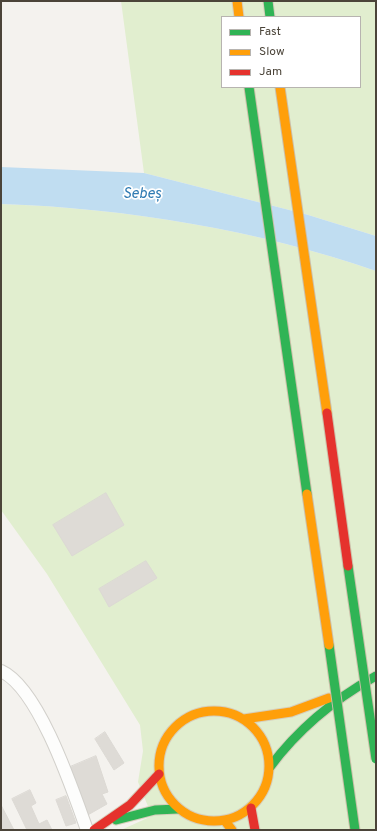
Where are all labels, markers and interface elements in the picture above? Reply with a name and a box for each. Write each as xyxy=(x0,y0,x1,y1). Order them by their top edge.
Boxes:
legend xyxy=(221,16,361,88)
text: Fast xyxy=(259,24,281,40)
text: Slow xyxy=(259,44,285,60)
text: Jam xyxy=(259,64,282,80)
water label: Sebeș xyxy=(123,186,161,204)

